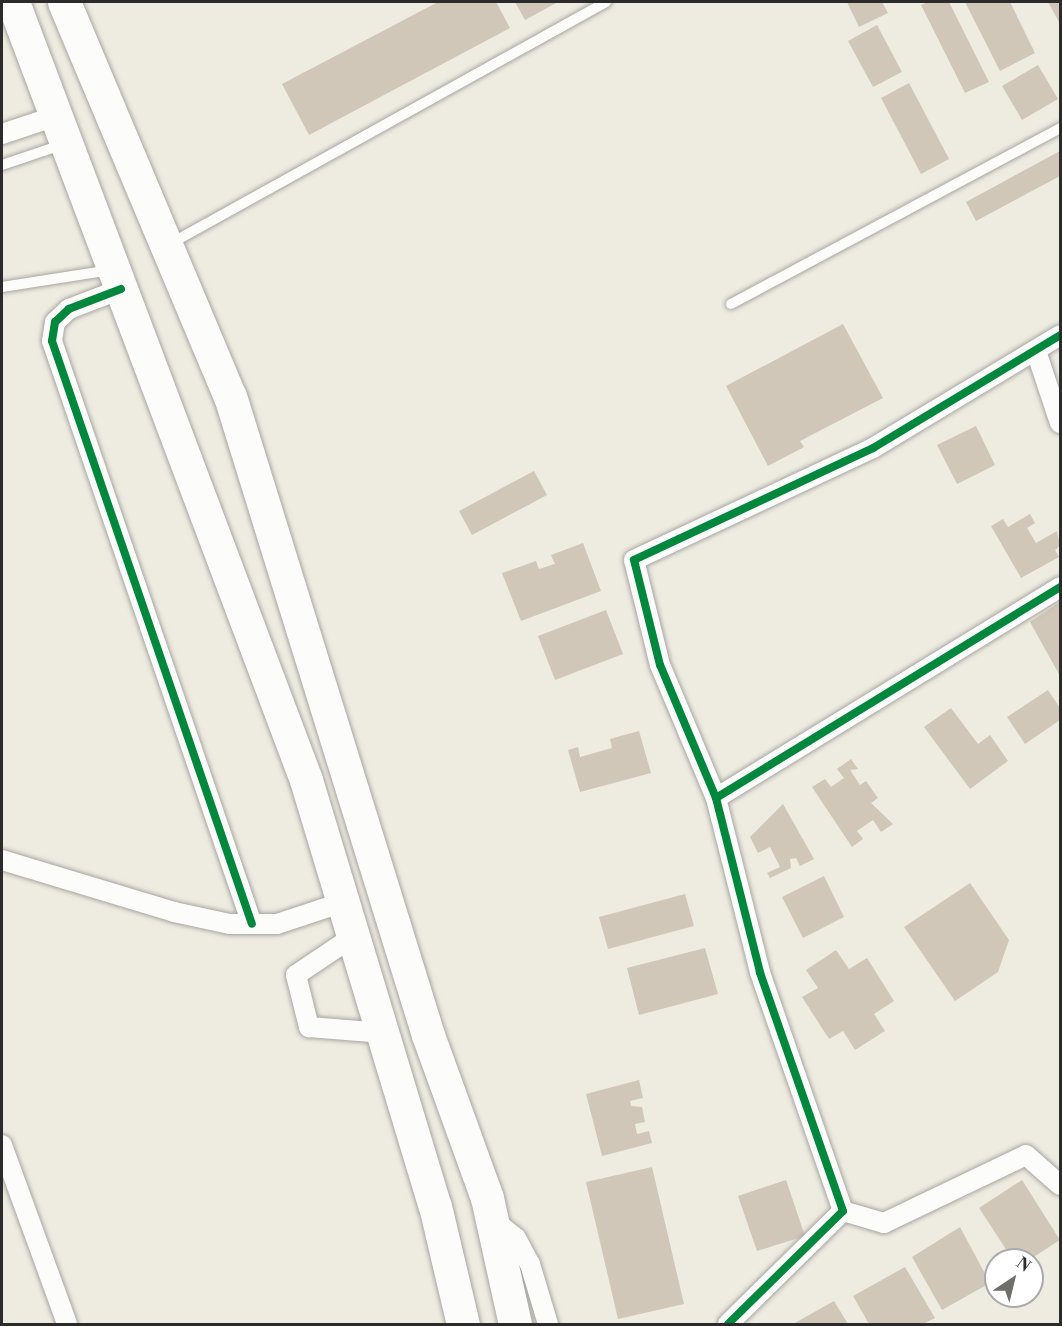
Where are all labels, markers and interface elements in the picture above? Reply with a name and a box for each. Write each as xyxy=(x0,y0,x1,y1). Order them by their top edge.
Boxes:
north arrow xyxy=(984,1248,1044,1308)
text: N xyxy=(1012,1253,1034,1277)

